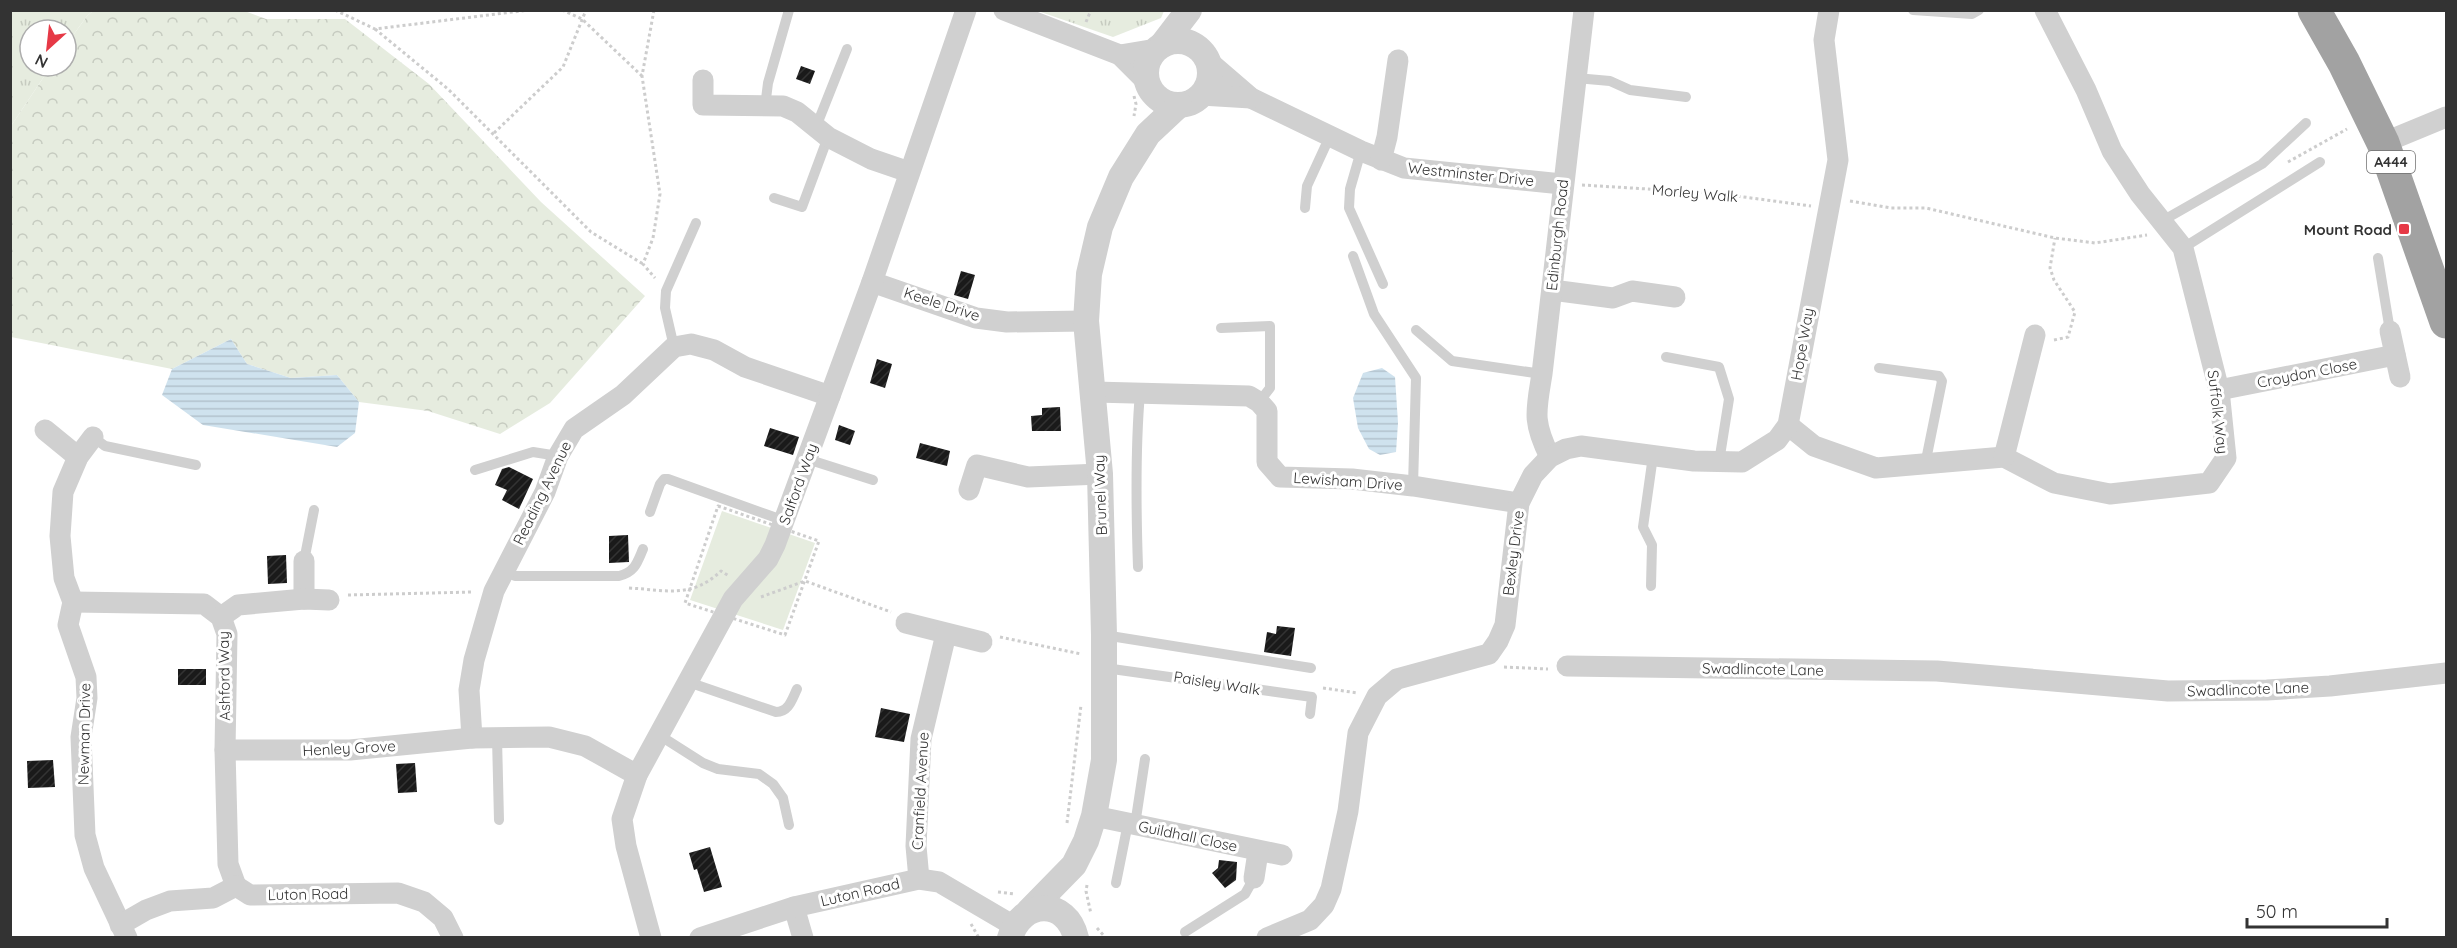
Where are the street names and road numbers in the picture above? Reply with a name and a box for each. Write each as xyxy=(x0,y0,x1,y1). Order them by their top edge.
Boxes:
road number: A444 xyxy=(2367,151,2415,173)
street label: Westminster Drive xyxy=(1407,158,1535,190)
street label: Edinburgh Road xyxy=(1542,178,1572,292)
street label: Morley Walk xyxy=(1651,180,1739,206)
street label: Keele Drive xyxy=(902,283,982,325)
street label: Hope Way xyxy=(1786,306,1818,382)
street label: Croydon Close xyxy=(2255,354,2359,392)
street label: Suffolk Way xyxy=(2203,369,2233,455)
street label: Reading Avenue xyxy=(509,438,575,548)
street label: Salford Way xyxy=(774,441,822,527)
street label: Brunel Way xyxy=(1089,454,1111,536)
street label: Lewisham Drive xyxy=(1293,468,1403,494)
street label: Bexley Drive xyxy=(1498,509,1528,597)
street label: Ashford Way xyxy=(214,631,234,721)
street label: Swadlincote Lane xyxy=(1702,658,1824,680)
street label: Paisley Walk xyxy=(1172,667,1262,699)
street label: Swadlincote Lane xyxy=(2187,677,2309,701)
street label: Newman Drive xyxy=(74,683,94,785)
street label: Cranfield Avenue xyxy=(907,732,933,850)
street label: Henley Grove xyxy=(302,736,396,760)
street label: Guildhall Close xyxy=(1137,816,1239,856)
street label: Luton Road xyxy=(819,874,901,910)
street label: Luton Road xyxy=(268,884,348,904)

